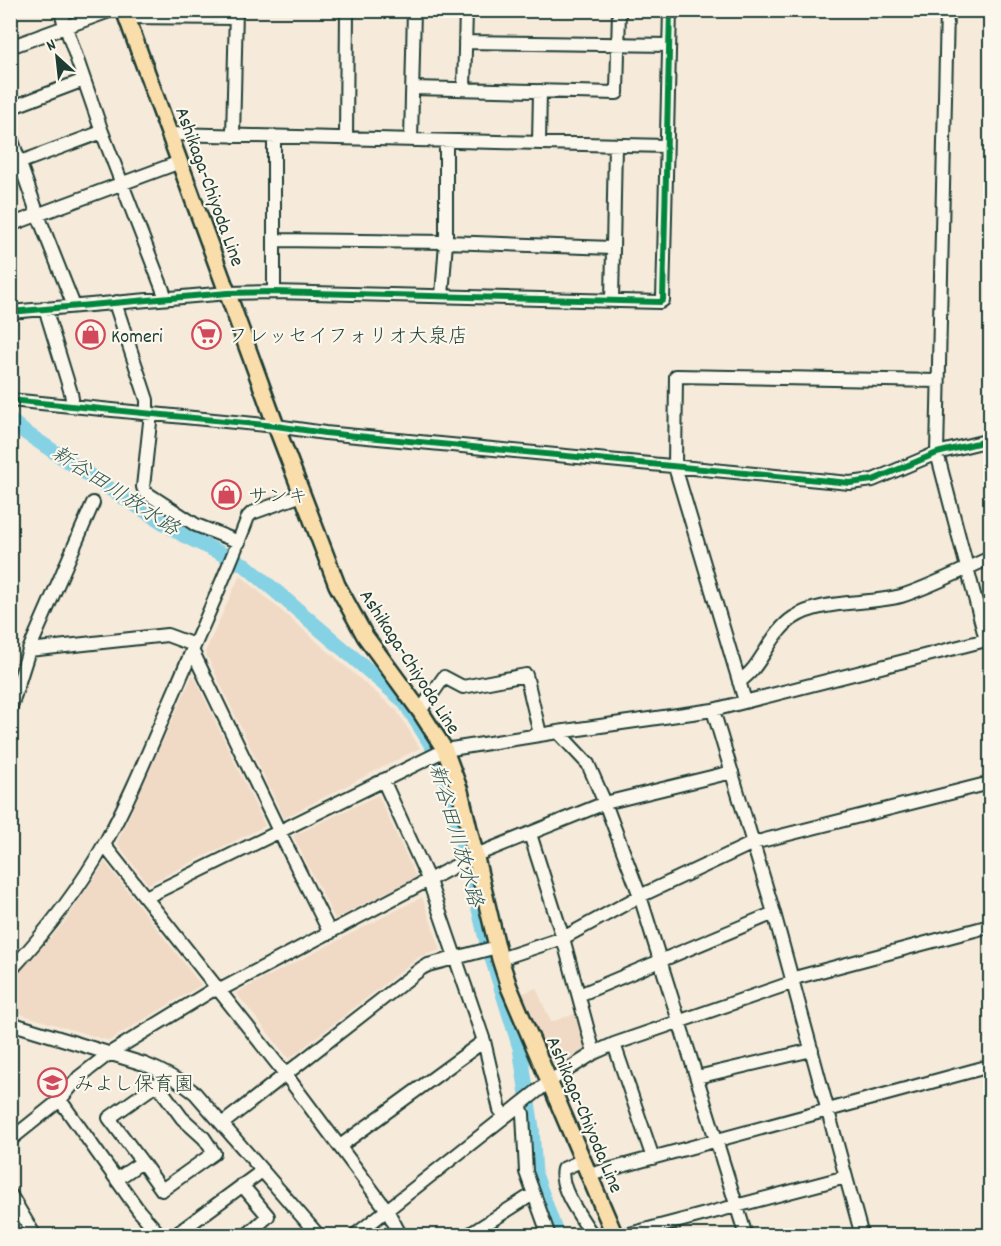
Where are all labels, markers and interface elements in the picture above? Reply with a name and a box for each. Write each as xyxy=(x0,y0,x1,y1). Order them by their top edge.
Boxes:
north arrow xyxy=(27,27,87,87)
text: N xyxy=(43,34,60,58)
street label: Ashikaga-Chiyoda Line xyxy=(166,103,250,271)
shop icon: Komeri xyxy=(74,319,106,351)
supermarket icon: フレッセイフォリオ大泉店 xyxy=(191,319,223,351)
place label: Komeri xyxy=(111,324,163,352)
place label: フレッセイフォリオ大泉店 xyxy=(228,324,468,352)
water label: 新谷田川放水路 xyxy=(45,440,185,546)
shop icon: サンキ xyxy=(211,479,243,511)
place label: サンキ xyxy=(248,484,308,512)
street label: Ashikaga-Chiyoda Line xyxy=(351,585,466,741)
water label: 新谷田川放水路 xyxy=(419,761,489,912)
street label: Ashikaga-Chiyoda Line xyxy=(538,1033,629,1198)
school or university icon: みよし保育園 xyxy=(37,1067,69,1099)
place label: みよし保育園 xyxy=(74,1072,194,1100)

